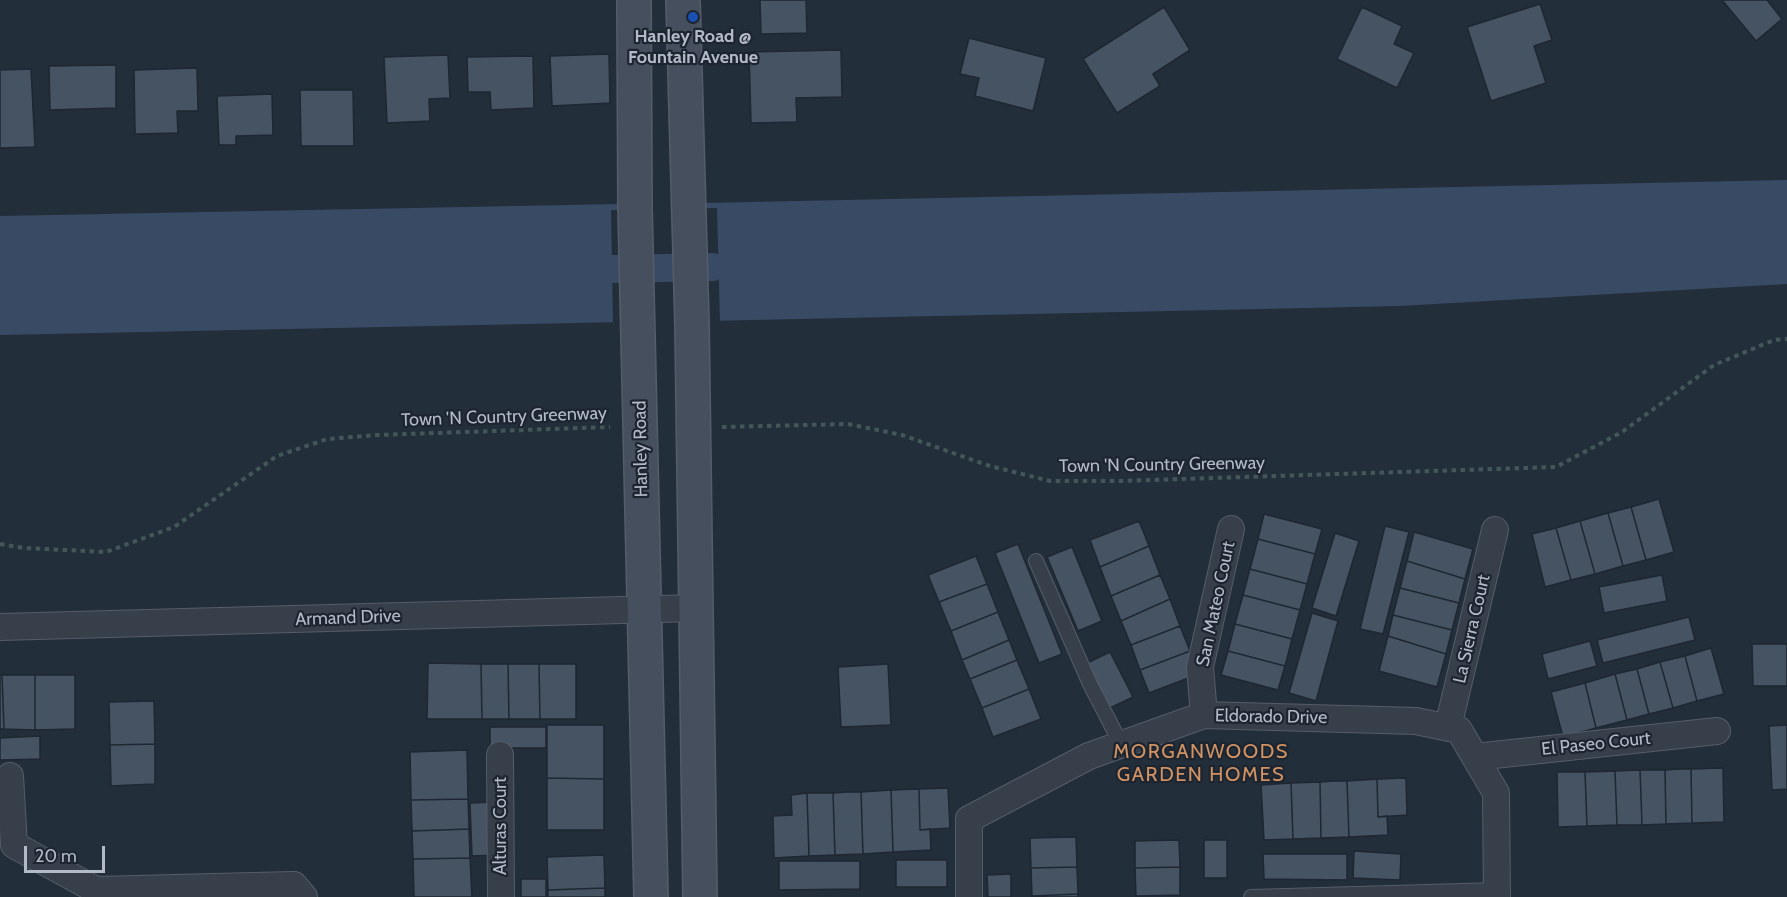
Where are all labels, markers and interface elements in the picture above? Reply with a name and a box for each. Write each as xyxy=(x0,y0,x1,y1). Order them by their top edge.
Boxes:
marker: Hanley Road @ Fountain Avenue xyxy=(686,10,700,24)
place label: Hanley Road @ Fountain Avenue xyxy=(628,26,758,68)
street label: Hanley Road xyxy=(629,400,653,498)
street label: Town 'N Country Greenway xyxy=(401,403,607,431)
street label: Town 'N Country Greenway xyxy=(1059,452,1265,478)
street label: San Mateo Court xyxy=(1192,539,1240,669)
street label: La Sierra Court xyxy=(1449,572,1495,686)
street label: Armand Drive xyxy=(295,605,401,631)
street label: Eldorado Drive xyxy=(1215,705,1327,729)
street label: El Paseo Court xyxy=(1540,728,1652,760)
district label: MORGANWOODS GARDEN HOMES xyxy=(1113,740,1289,787)
street label: Alturas Court xyxy=(490,777,512,875)
scale bar xyxy=(27,834,108,872)
text: 20 m xyxy=(35,845,77,867)

